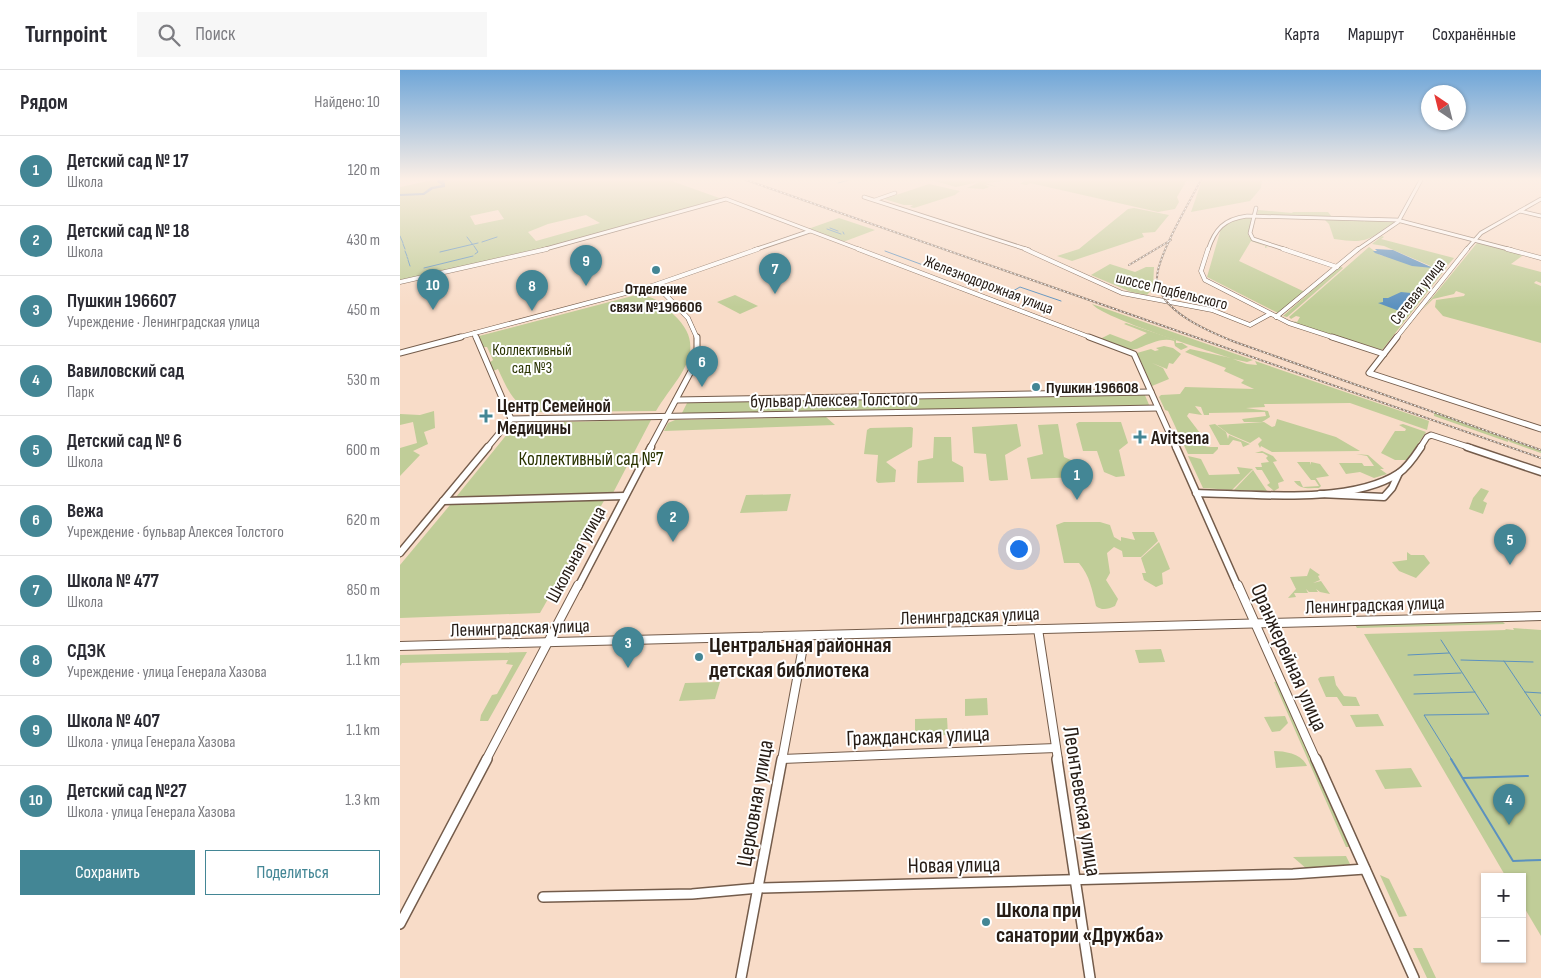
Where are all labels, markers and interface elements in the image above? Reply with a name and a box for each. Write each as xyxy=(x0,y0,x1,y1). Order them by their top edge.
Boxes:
search box xyxy=(137,12,487,57)
text: Turnpoint xyxy=(25,20,107,49)
icon: search xyxy=(155,21,183,49)
text: Поиск xyxy=(195,23,235,46)
text: Карта xyxy=(1284,24,1320,45)
text: Маршрут xyxy=(1348,24,1404,45)
text: Сохранённые xyxy=(1432,24,1516,45)
north arrow xyxy=(1421,85,1466,130)
text: Рядом xyxy=(20,90,68,115)
text: Найдено: 10 xyxy=(314,93,380,112)
text: Детский сад № 17 xyxy=(67,150,189,173)
text: 1 xyxy=(33,161,39,180)
text: 120 m xyxy=(348,161,380,180)
text: Школа xyxy=(67,173,103,192)
text: Детский сад № 18 xyxy=(67,220,189,243)
text: 2 xyxy=(32,231,40,250)
text: 430 m xyxy=(347,231,380,250)
text: Школа xyxy=(67,243,103,262)
pin: 9 xyxy=(570,245,602,286)
street label: Железнодорожная улица xyxy=(921,252,1056,319)
pin: 7 xyxy=(759,253,791,294)
street label: Сетевая улица xyxy=(1387,255,1450,329)
marker: Отделение связи №196606 xyxy=(650,264,662,276)
street label: шоссе Подбельского xyxy=(1114,268,1229,315)
pin: 10 xyxy=(417,269,449,310)
pin: 8 xyxy=(516,270,548,311)
place label: Отделение связи №196606 xyxy=(610,280,702,317)
text: Пушкин 196607 xyxy=(67,290,176,313)
text: 3 xyxy=(32,301,40,320)
text: 450 m xyxy=(347,301,380,320)
text: Учреждение · Ленинградская улица xyxy=(67,313,260,332)
park label: Коллективный сад №3 xyxy=(492,341,572,378)
pin: 6 xyxy=(686,346,718,387)
text: Вавиловский сад xyxy=(67,360,184,383)
text: 4 xyxy=(32,371,40,390)
text: 530 m xyxy=(347,371,380,390)
place label: Пушкин 196608 xyxy=(1046,379,1139,398)
marker: Пушкин 196608 xyxy=(1030,381,1042,393)
text: Парк xyxy=(67,383,94,402)
street label: бульвар Алексея Толстого xyxy=(750,388,918,413)
place label: Центр Семейной Медицины xyxy=(497,395,611,440)
marker: Центр Семейной Медицины xyxy=(479,409,493,423)
place label: Avitsena xyxy=(1150,427,1209,450)
text: Детский сад № 6 xyxy=(67,430,182,453)
marker: Avitsena xyxy=(1133,430,1147,444)
text: 5 xyxy=(32,441,40,460)
text: 600 m xyxy=(346,441,380,460)
park label: Коллективный сад №7 xyxy=(519,448,664,471)
text: Школа xyxy=(67,453,103,472)
pin: 1 xyxy=(1061,459,1093,500)
text: Вежа xyxy=(67,500,103,523)
pin: 2 xyxy=(657,501,689,542)
street label: Школьная улица xyxy=(541,502,611,607)
text: 6 xyxy=(32,511,40,530)
text: 620 m xyxy=(346,511,380,530)
text: Учреждение · бульвар Алексея Толстого xyxy=(67,523,284,542)
pin: 5 xyxy=(1494,524,1526,565)
your location xyxy=(1006,536,1032,562)
text: Школа № 477 xyxy=(67,570,159,593)
street label: Оранжерейная улица xyxy=(1244,580,1333,736)
text: 7 xyxy=(33,581,39,600)
text: 850 m xyxy=(347,581,380,600)
street label: Ленинградская улица xyxy=(1305,592,1445,619)
text: Школа xyxy=(67,593,103,612)
street label: Ленинградская улица xyxy=(900,603,1040,630)
street label: Ленинградская улица xyxy=(450,615,590,642)
pin: 3 xyxy=(612,627,644,668)
place label: Центральная районная детская библиотека xyxy=(709,632,892,684)
text: СДЭК xyxy=(67,640,105,663)
text: 8 xyxy=(32,651,40,670)
text: 1.1 km xyxy=(346,651,380,670)
marker: Центральная районная детская библиотека xyxy=(693,651,705,663)
text: Учреждение · улица Генерала Хазова xyxy=(67,663,267,682)
text: Школа № 407 xyxy=(67,710,160,733)
street label: Гражданская улица xyxy=(846,720,990,752)
text: 9 xyxy=(32,721,40,740)
text: 1.1 km xyxy=(346,721,380,740)
street label: Леонтьевская улица xyxy=(1056,724,1107,878)
text: Школа · улица Генерала Хазова xyxy=(67,733,235,752)
street label: Церковная улица xyxy=(731,738,780,869)
text: Детский сад №27 xyxy=(67,780,187,803)
pin: 4 xyxy=(1493,784,1525,825)
text: 10 xyxy=(29,791,43,810)
text: 1.3 km xyxy=(345,791,380,810)
text: Школа · улица Генерала Хазова xyxy=(67,803,235,822)
button: Сохранить xyxy=(20,850,195,895)
button: Поделиться xyxy=(205,850,380,895)
street label: Новая улица xyxy=(907,851,1001,880)
map controls xyxy=(1481,873,1526,963)
button: + xyxy=(1481,873,1526,918)
place label: Школа при санатории «Дружба» xyxy=(996,897,1164,949)
marker: Школа при санатории «Дружба» xyxy=(980,916,992,928)
button: − xyxy=(1481,918,1526,963)

